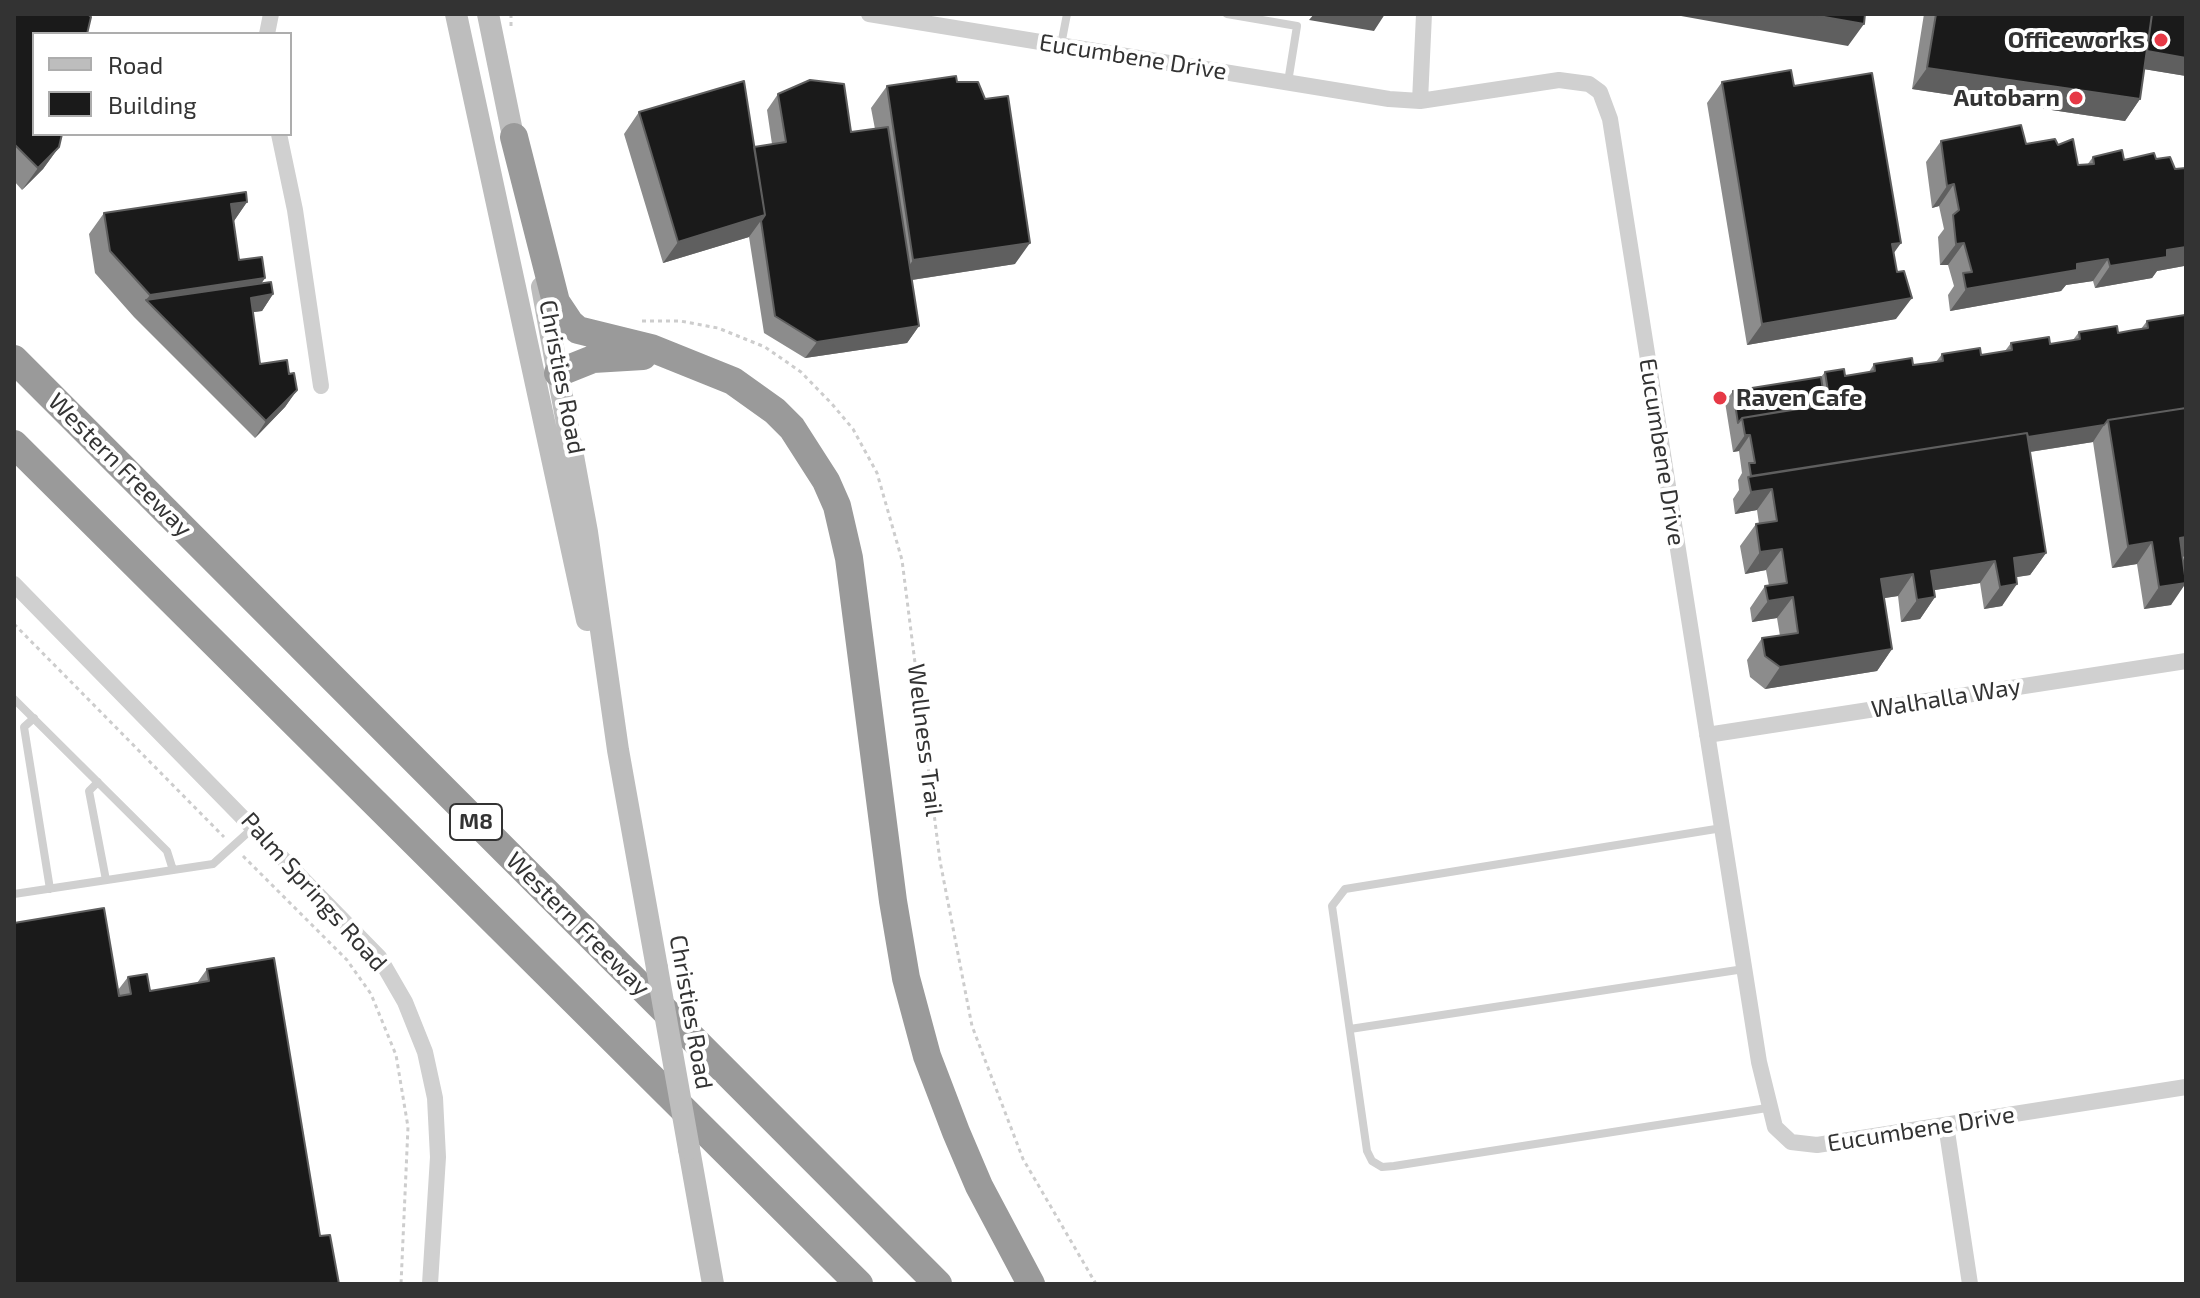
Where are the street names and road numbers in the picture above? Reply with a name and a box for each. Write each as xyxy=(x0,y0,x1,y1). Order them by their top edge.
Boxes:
street label: Eucumbene Drive xyxy=(1037,28,1229,86)
street label: Christies Road xyxy=(533,298,591,456)
street label: Eucumbene Drive xyxy=(1633,356,1691,548)
street label: Western Freeway xyxy=(42,387,198,543)
street label: Wellness Trail xyxy=(901,662,949,818)
street label: Walhalla Way xyxy=(1869,672,2023,724)
road number: M8 xyxy=(450,804,502,840)
street label: Palm Springs Road xyxy=(235,807,393,977)
street label: Western Freeway xyxy=(500,846,656,1002)
street label: Christies Road xyxy=(663,933,719,1091)
street label: Eucumbene Drive xyxy=(1825,1100,2017,1158)

